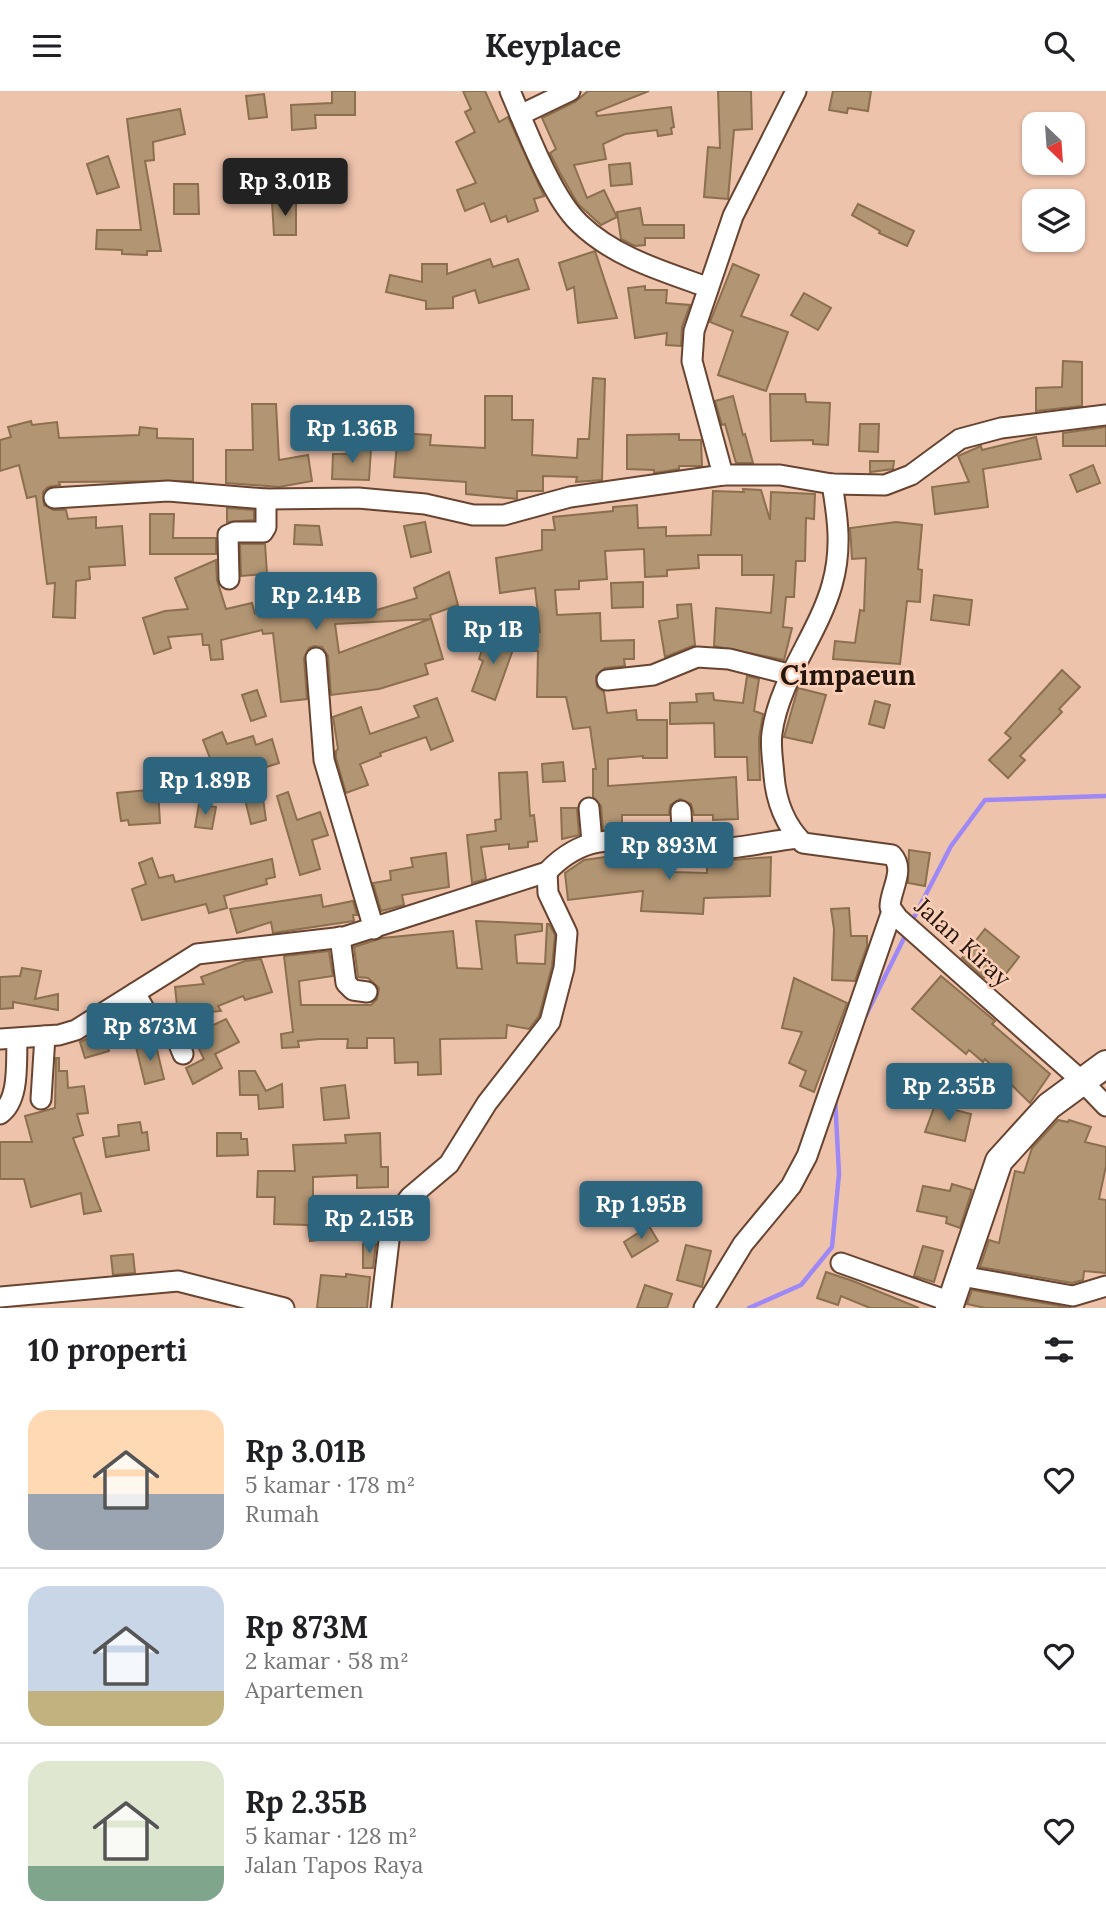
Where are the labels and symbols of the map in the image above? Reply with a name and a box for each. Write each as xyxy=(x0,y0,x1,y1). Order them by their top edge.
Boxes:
north arrow xyxy=(1022,112,1085,175)
pin: Rp 3.01B xyxy=(213,159,357,218)
pin: Rp 1.36B xyxy=(280,405,424,465)
pin: Rp 2.14B xyxy=(244,573,388,632)
pin: Rp 1B xyxy=(444,607,542,666)
district label: Cimpaeun xyxy=(780,657,916,693)
pin: Rp 1.89B xyxy=(133,757,277,817)
pin: Rp 893M xyxy=(604,823,734,882)
street label: Jalan Kiray xyxy=(908,890,1018,994)
pin: Rp 873M xyxy=(85,1003,215,1063)
pin: Rp 2.35B xyxy=(877,1063,1021,1123)
pin: Rp 1.95B xyxy=(569,1181,713,1241)
pin: Rp 2.15B xyxy=(297,1195,441,1255)

